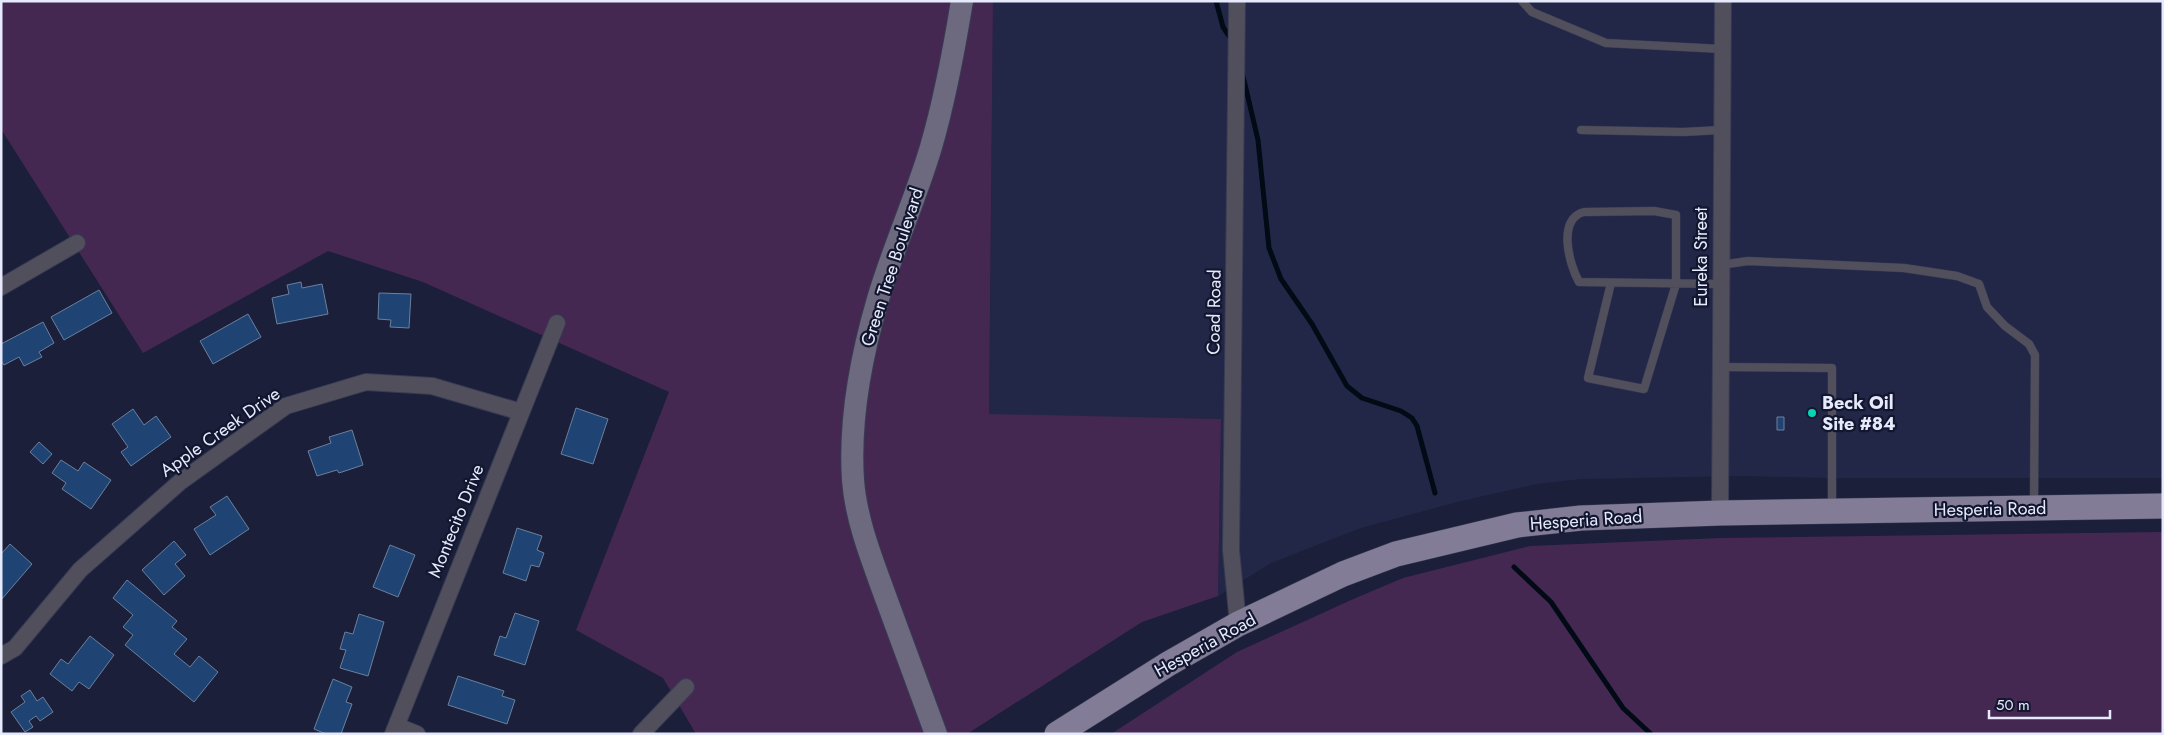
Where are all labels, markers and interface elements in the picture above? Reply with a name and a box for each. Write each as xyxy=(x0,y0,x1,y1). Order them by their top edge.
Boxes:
street label: Green Tree Boulevard xyxy=(854,184,930,350)
street label: Eureka Street xyxy=(1688,207,1714,307)
street label: Coad Road xyxy=(1200,269,1228,355)
street label: Apple Creek Drive xyxy=(155,381,285,483)
place label: Beck Oil Site #84 xyxy=(1822,390,1896,437)
marker: Beck Oil Site #84 xyxy=(1806,407,1818,419)
street label: Montecito Drive xyxy=(421,460,491,582)
street label: Hesperia Road xyxy=(1933,495,2047,523)
street label: Hesperia Road xyxy=(1529,503,1643,537)
street label: Hesperia Road xyxy=(1149,606,1261,684)
scale bar xyxy=(1989,688,2110,720)
text: 50 m xyxy=(1996,694,2030,716)

